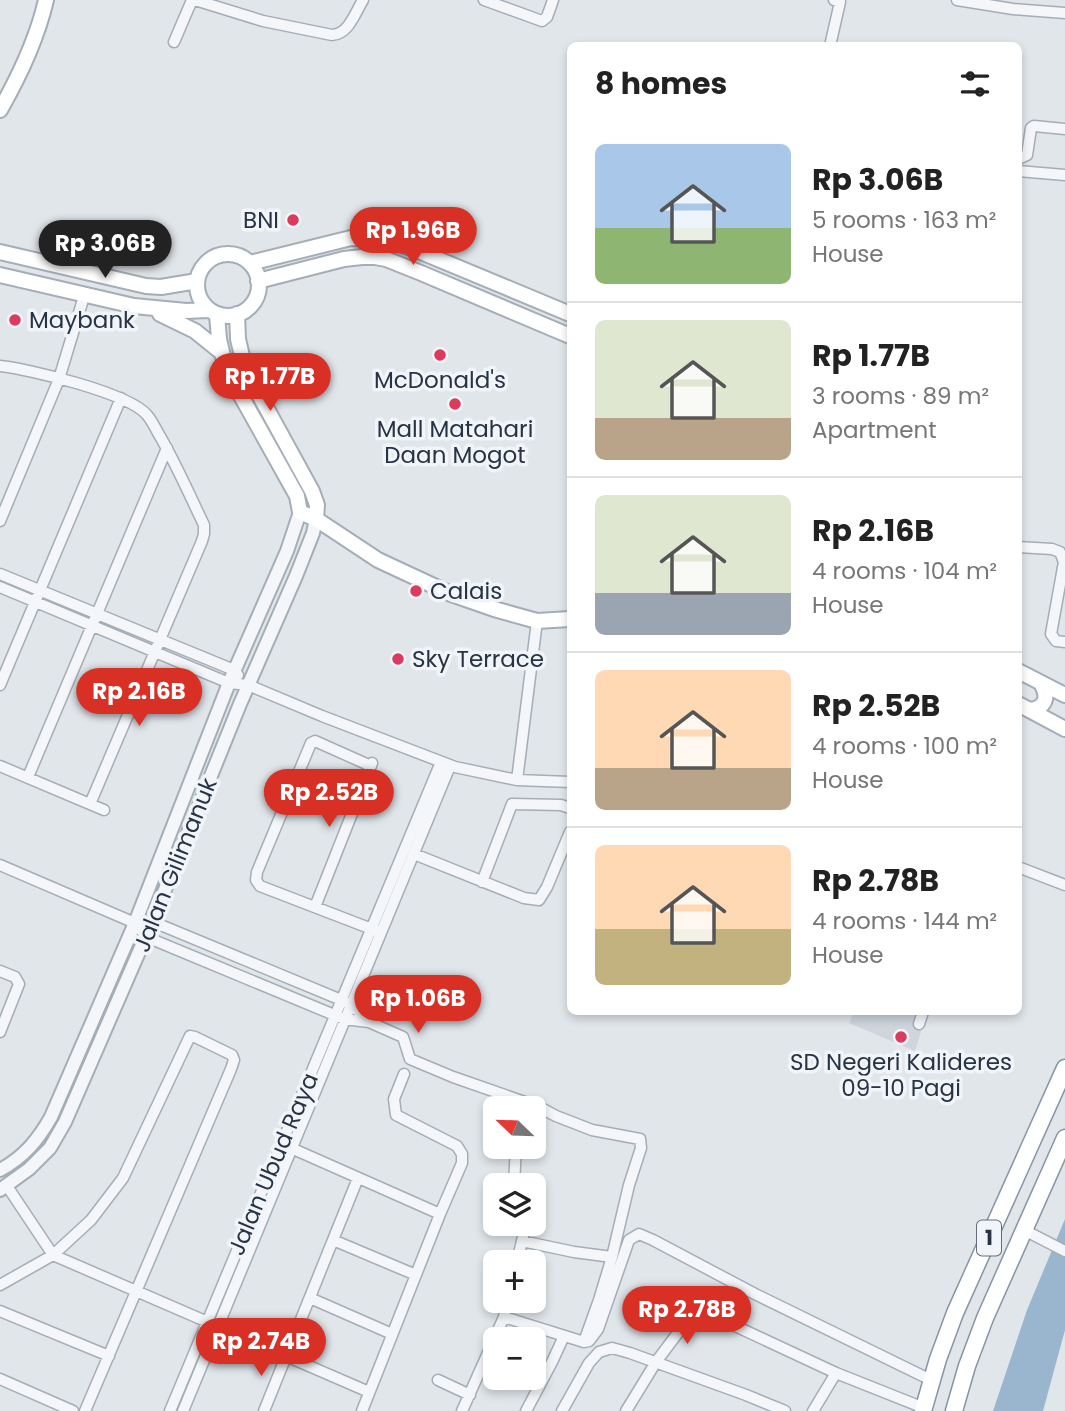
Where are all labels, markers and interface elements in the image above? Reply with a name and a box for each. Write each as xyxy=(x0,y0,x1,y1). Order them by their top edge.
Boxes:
text: 8 homes xyxy=(595,62,727,105)
icon: filters xyxy=(956,65,994,103)
text: Rp 3.06B xyxy=(812,158,943,201)
icon: home xyxy=(651,172,735,256)
place label: BNI xyxy=(243,204,279,236)
text: 5 rooms · 163 m² xyxy=(812,204,996,236)
pin: Rp 1.96B xyxy=(341,208,485,267)
marker: BNI xyxy=(285,212,301,228)
text: Rp 1.96B xyxy=(366,214,460,246)
pin: Rp 3.06B xyxy=(33,220,177,280)
text: Rp 3.06B xyxy=(55,227,155,259)
text: House xyxy=(812,238,884,270)
place label: Maybank xyxy=(29,304,135,336)
marker: Maybank xyxy=(7,312,23,328)
text: Rp 1.77B xyxy=(812,334,930,377)
marker: McDonald's xyxy=(432,347,448,363)
icon: home xyxy=(651,348,735,432)
pin: Rp 1.77B xyxy=(198,354,342,413)
text: Rp 1.77B xyxy=(225,360,315,392)
place label: McDonald's xyxy=(374,364,506,396)
text: 3 rooms · 89 m² xyxy=(812,380,989,412)
marker: Mall Matahari Daan Mogot xyxy=(447,396,463,412)
place label: Mall Matahari Daan Mogot xyxy=(377,413,533,471)
text: Apartment xyxy=(812,414,937,446)
text: Rp 2.16B xyxy=(812,509,934,552)
icon: home xyxy=(651,523,735,607)
text: 4 rooms · 104 m² xyxy=(812,555,997,587)
place label: Calais xyxy=(430,575,502,607)
marker: Calais xyxy=(408,583,424,599)
text: House xyxy=(812,589,884,621)
place label: Sky Terrace xyxy=(412,643,544,675)
marker: Sky Terrace xyxy=(390,651,406,667)
pin: Rp 2.16B xyxy=(67,668,211,728)
text: Rp 2.16B xyxy=(92,675,186,707)
text: Rp 2.52B xyxy=(812,684,940,727)
icon: home xyxy=(651,698,735,782)
text: 4 rooms · 100 m² xyxy=(812,730,997,762)
text: House xyxy=(812,764,884,796)
pin: Rp 2.52B xyxy=(257,770,401,829)
street label: Jalan Gilimanuk xyxy=(125,773,225,957)
text: Rp 2.52B xyxy=(280,776,378,808)
text: Rp 2.78B xyxy=(812,859,939,902)
icon: home xyxy=(651,873,735,957)
text: 4 rooms · 144 m² xyxy=(812,905,997,937)
text: House xyxy=(812,939,884,971)
pin: Rp 1.06B xyxy=(346,976,490,1035)
text: Rp 1.06B xyxy=(370,982,466,1014)
marker: SD Negeri Kalideres 09-10 Pagi xyxy=(893,1029,909,1045)
place label: SD Negeri Kalideres 09-10 Pagi xyxy=(790,1046,1012,1104)
street label: Jalan Ubud Raya xyxy=(220,1068,326,1260)
north arrow xyxy=(483,1096,546,1158)
map controls xyxy=(483,1096,546,1390)
button: layers xyxy=(483,1173,546,1236)
road number: 1 xyxy=(977,1220,1001,1256)
button: + xyxy=(483,1250,546,1313)
pin: Rp 2.78B xyxy=(615,1286,759,1346)
text: Rp 2.78B xyxy=(638,1293,736,1325)
pin: Rp 2.74B xyxy=(189,1318,333,1378)
text: Rp 2.74B xyxy=(212,1325,310,1357)
button: − xyxy=(483,1327,546,1390)

